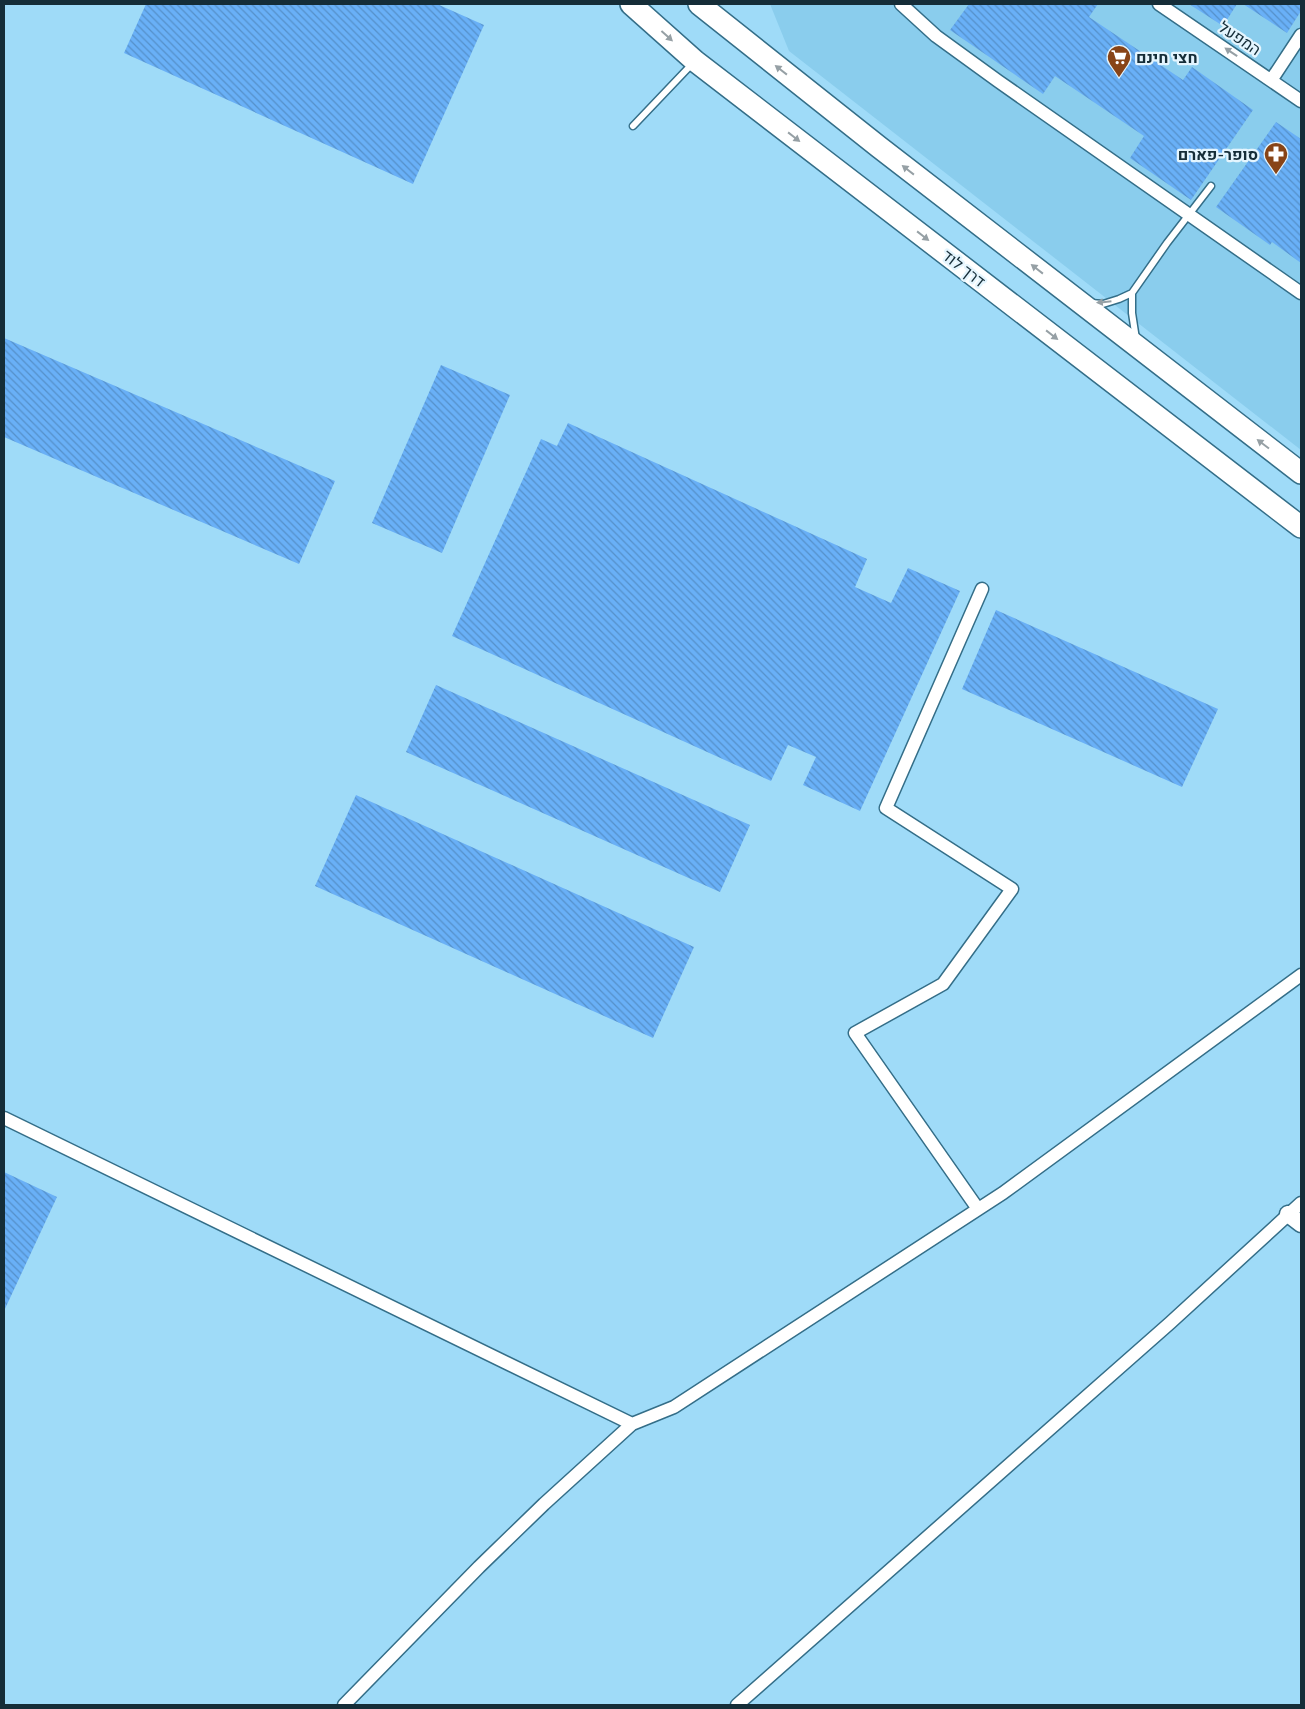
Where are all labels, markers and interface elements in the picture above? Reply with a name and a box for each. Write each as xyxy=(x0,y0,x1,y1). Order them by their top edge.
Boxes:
street label: המפעל xyxy=(1214,16,1266,60)
one-way arrow xyxy=(661,30,673,42)
supermarket icon: חצי חינם xyxy=(1106,44,1132,78)
place label: חצי חינם xyxy=(1136,46,1198,68)
one-way arrow xyxy=(1224,47,1238,57)
one-way arrow xyxy=(774,64,787,75)
one-way arrow xyxy=(787,132,800,143)
pharmacy icon: סופר-פארם xyxy=(1263,141,1289,175)
place label: סופר-פארם xyxy=(1178,143,1258,165)
one-way arrow xyxy=(902,165,915,175)
one-way arrow xyxy=(916,231,929,242)
street label: דרך לוד xyxy=(938,244,990,292)
one-way arrow xyxy=(1031,264,1044,275)
one-way arrow xyxy=(1095,298,1111,306)
one-way arrow xyxy=(1045,330,1058,341)
one-way arrow xyxy=(1256,438,1269,449)

